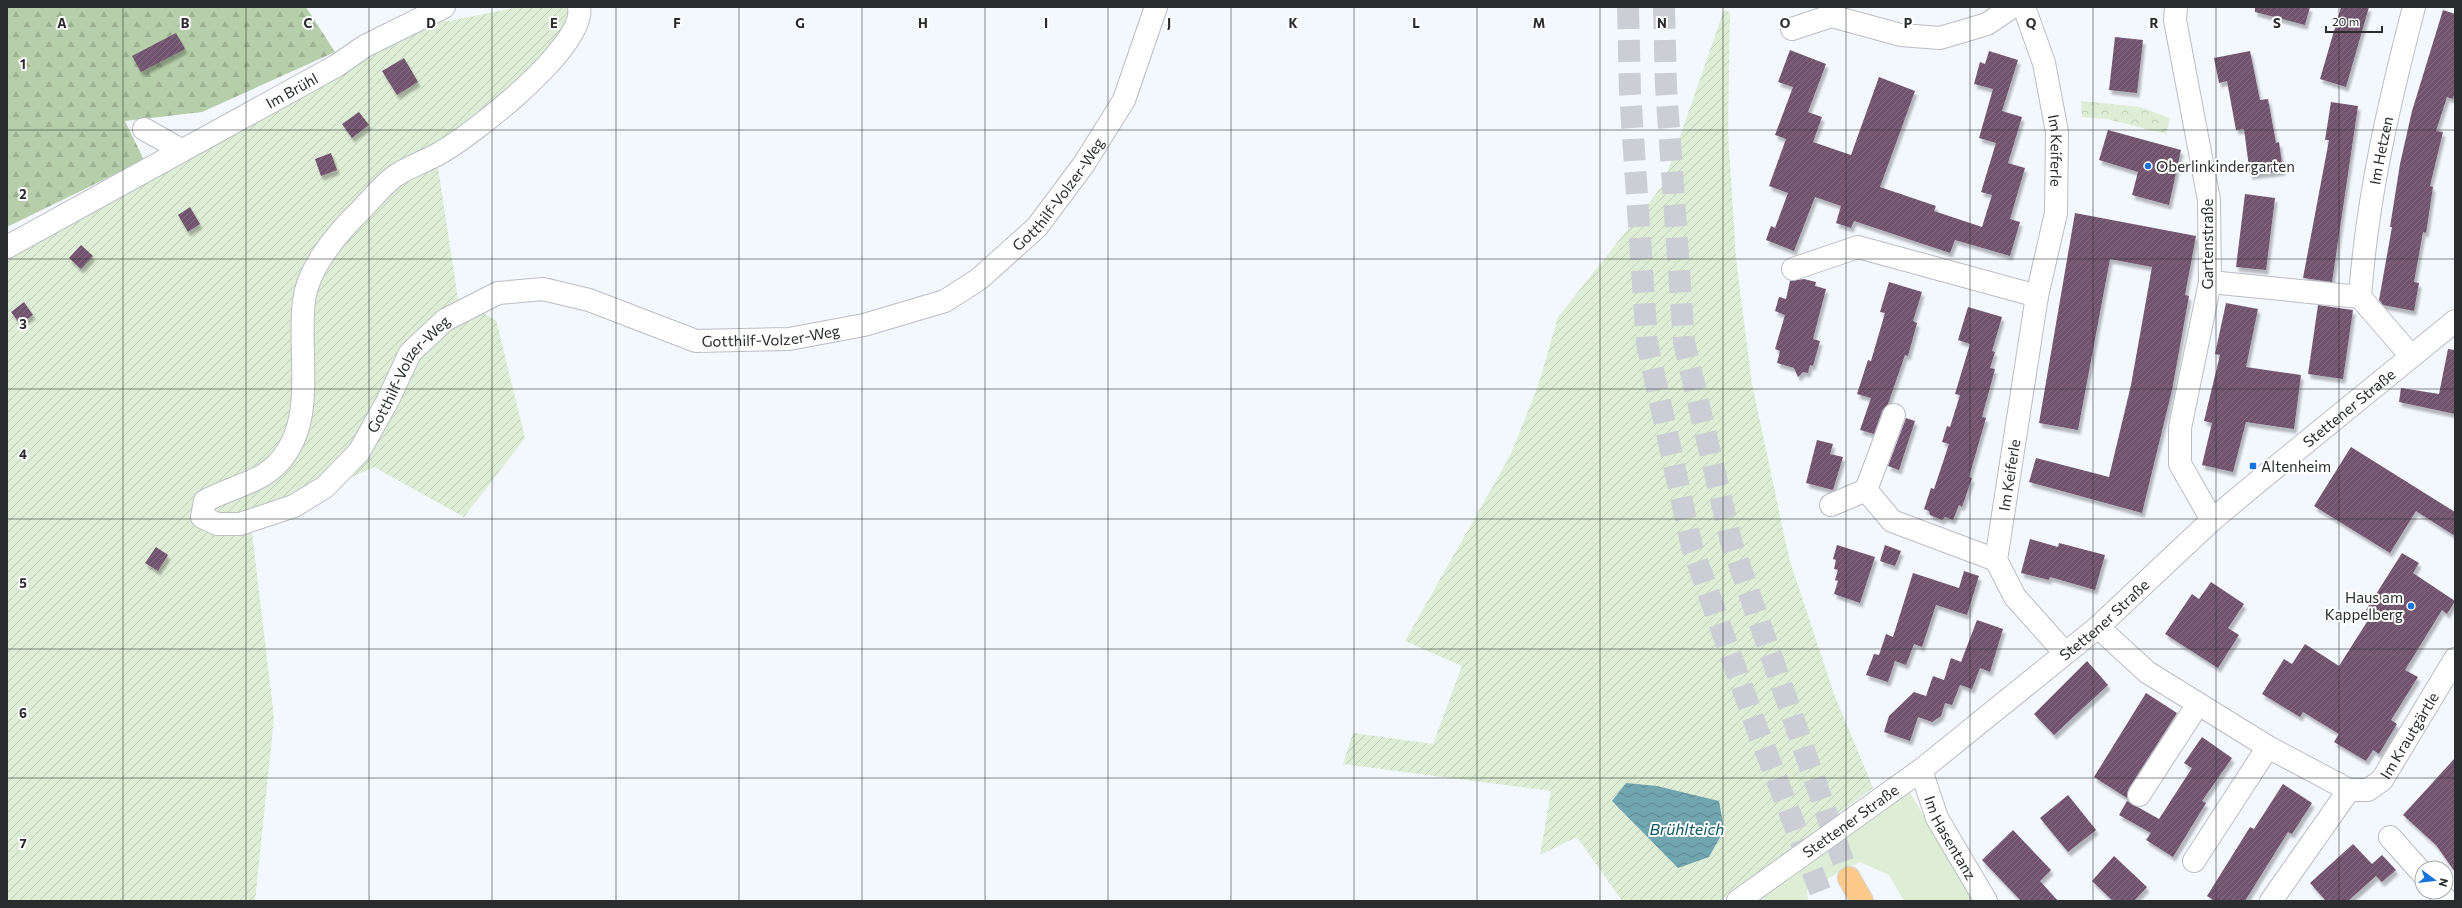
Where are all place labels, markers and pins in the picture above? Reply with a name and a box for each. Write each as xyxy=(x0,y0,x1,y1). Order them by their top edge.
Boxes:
place label: Oberlinkindergarten xyxy=(2156,157,2295,175)
marker: Oberlinkindergarten xyxy=(2143,161,2153,171)
place label: Altenheim xyxy=(2261,457,2331,475)
marker: Altenheim xyxy=(2248,461,2258,471)
place label: Haus am Kappelberg xyxy=(2325,588,2403,623)
marker: Haus am Kappelberg xyxy=(2406,601,2416,611)

